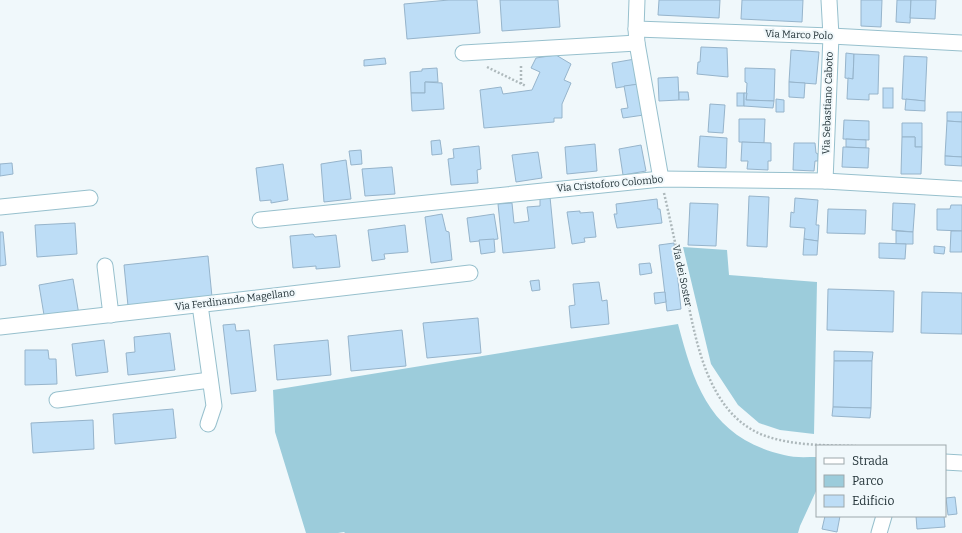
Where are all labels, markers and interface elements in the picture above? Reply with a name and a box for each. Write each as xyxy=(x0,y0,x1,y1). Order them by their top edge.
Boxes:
street label: Via Marco Polo xyxy=(765,28,833,42)
street label: Via Sebastiano Caboto xyxy=(820,51,836,155)
street label: Via Cristoforo Colombo xyxy=(556,173,664,195)
street label: Via dei Soster xyxy=(670,244,695,309)
street label: Via Ferdinando Magellano xyxy=(174,287,296,313)
legend xyxy=(816,445,946,517)
text: Strada xyxy=(852,454,889,468)
text: Parco xyxy=(852,474,883,488)
text: Edificio xyxy=(852,494,894,508)

